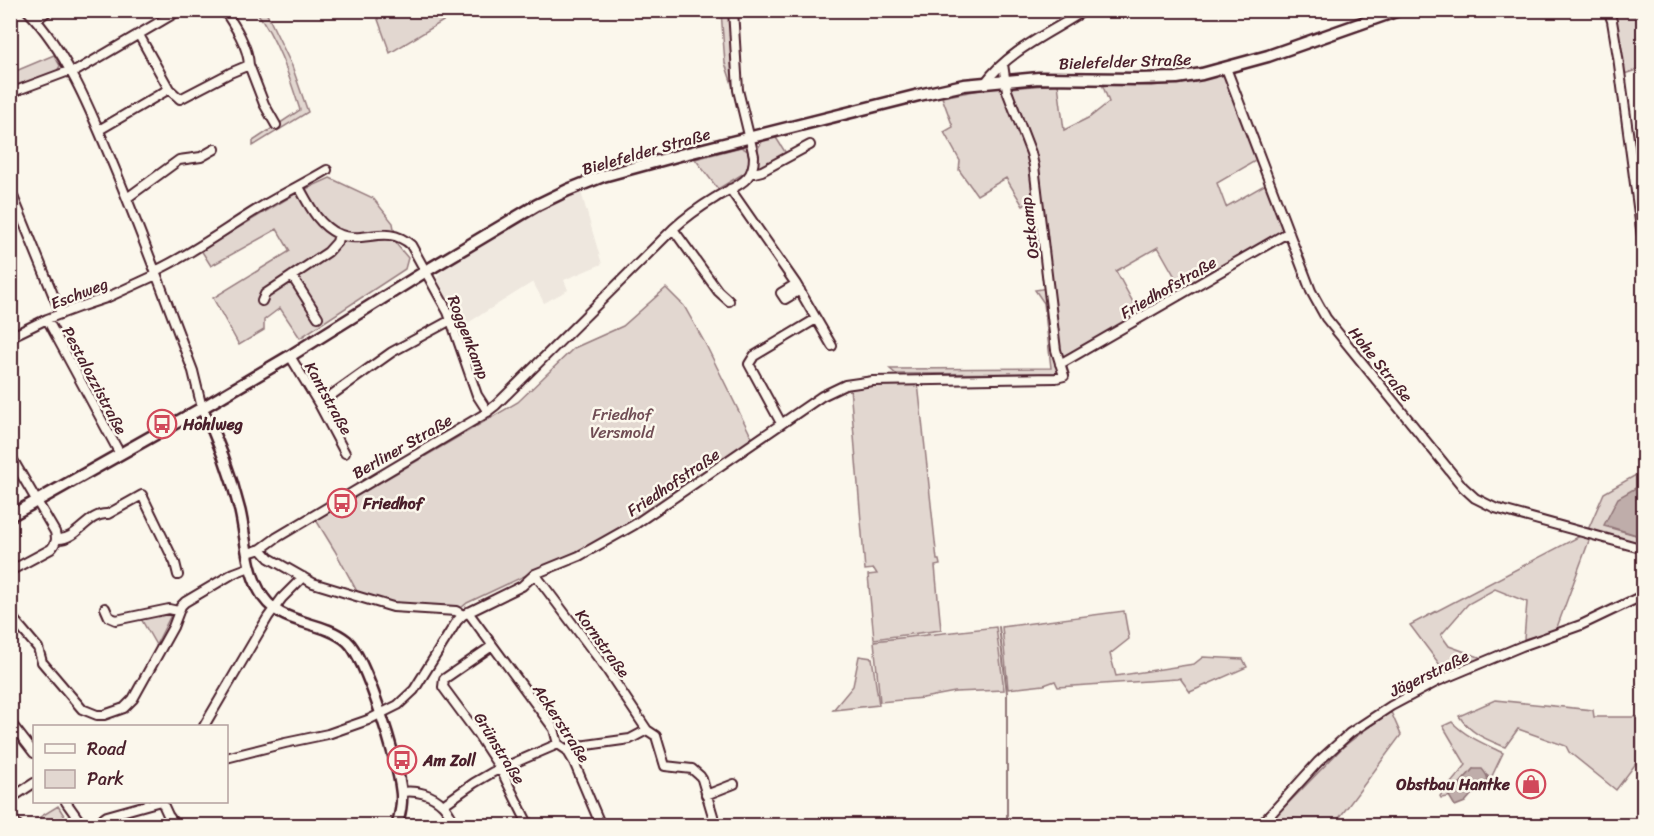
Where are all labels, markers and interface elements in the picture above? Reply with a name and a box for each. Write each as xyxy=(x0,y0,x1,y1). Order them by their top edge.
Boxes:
street label: Bielefelder Straße xyxy=(1058,45,1192,78)
street label: Bielefelder Straße xyxy=(578,119,714,184)
street label: Ostkamp xyxy=(1011,195,1048,260)
street label: Friedhofstraße xyxy=(1114,248,1222,327)
street label: Eschweg xyxy=(46,269,112,318)
street label: Roggenkamp xyxy=(439,291,498,384)
street label: Hohe Straße xyxy=(1341,320,1421,409)
street label: Pestalozzistraße xyxy=(54,321,136,440)
street label: Kantstraße xyxy=(296,356,361,441)
park label: Friedhof Versmold xyxy=(590,400,655,447)
street label: Berliner Straße xyxy=(347,406,458,487)
bus stop icon: Hohlweg xyxy=(146,408,178,440)
place label: Hohlweg xyxy=(182,410,244,439)
street label: Friedhofstraße xyxy=(621,440,726,524)
bus stop icon: Friedhof xyxy=(326,487,358,519)
place label: Friedhof xyxy=(362,489,426,518)
street label: Kornstraße xyxy=(567,602,638,684)
street label: Jägerstraße xyxy=(1384,642,1474,706)
street label: Ackerstraße xyxy=(525,677,598,769)
street label: Grünstraße xyxy=(466,706,533,790)
legend xyxy=(33,725,228,803)
text: Road xyxy=(87,733,127,765)
bus stop icon: Am Zoll xyxy=(386,744,418,776)
place label: Am Zoll xyxy=(422,746,477,775)
text: Park xyxy=(87,763,124,795)
shop icon: Obstbau Hantke xyxy=(1515,768,1547,800)
place label: Obstbau Hantke xyxy=(1395,770,1511,799)

